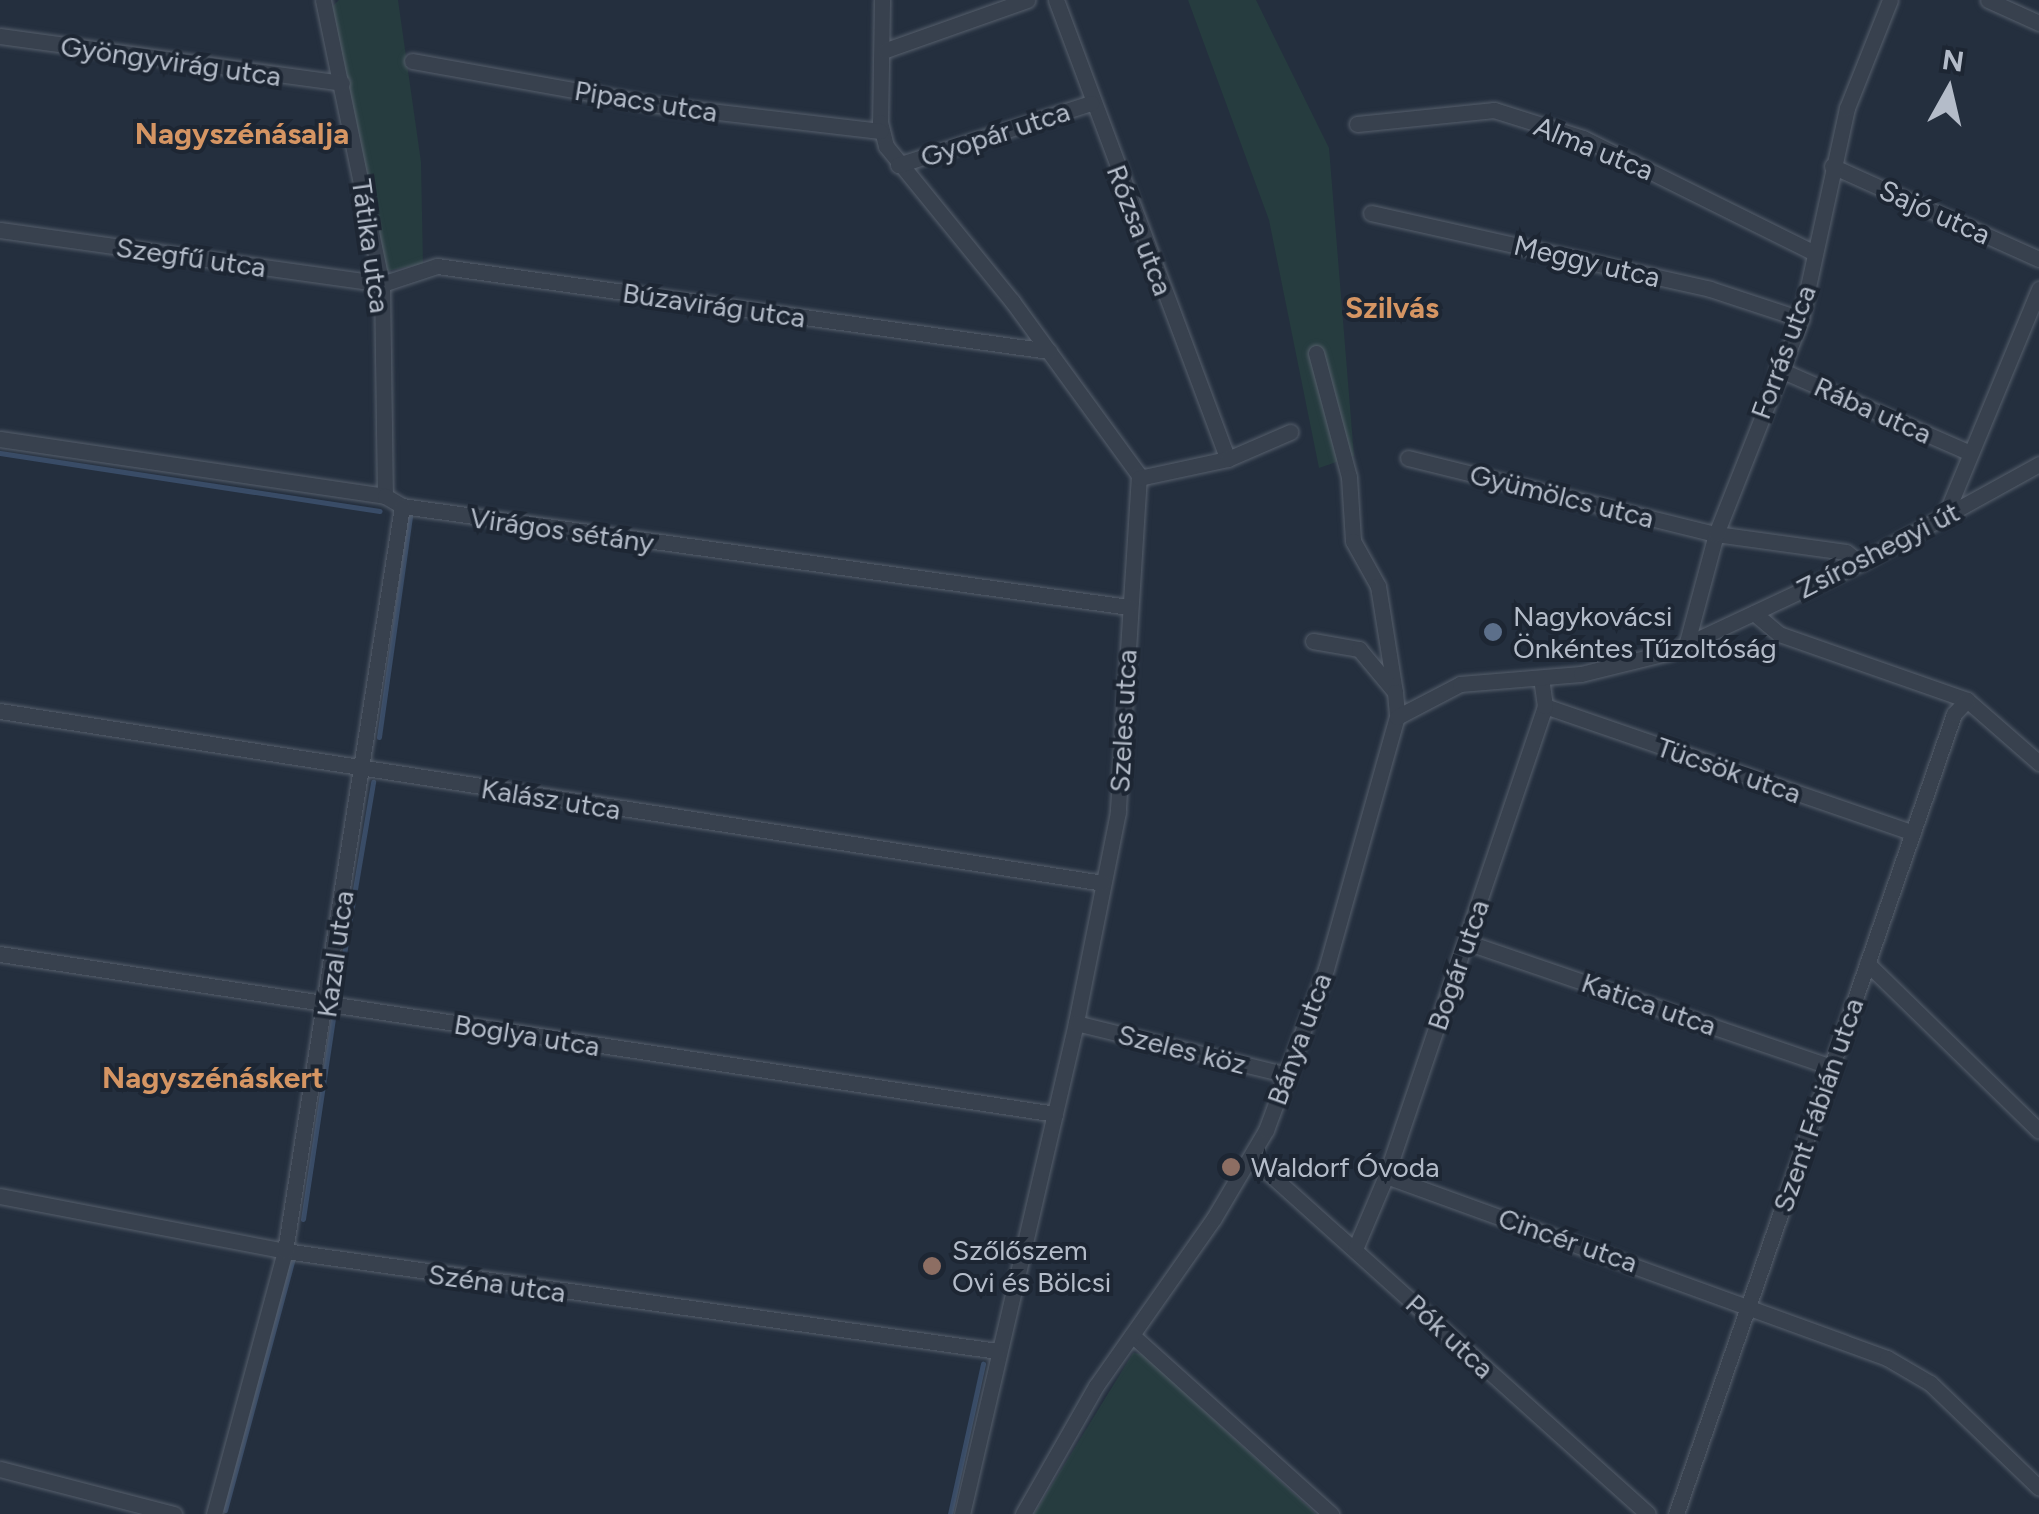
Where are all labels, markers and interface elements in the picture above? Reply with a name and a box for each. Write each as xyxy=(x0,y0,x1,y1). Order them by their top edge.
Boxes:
street label: Gyöngyvirág utca xyxy=(59,29,283,93)
north arrow xyxy=(1899,40,1999,140)
text: N xyxy=(1940,42,1966,79)
street label: Pipacs utca xyxy=(572,73,720,129)
street label: Gyopár utca xyxy=(916,94,1074,174)
street label: Alma utca xyxy=(1529,109,1659,187)
district label: Nagyszénásalja xyxy=(135,116,349,152)
street label: Rózsa utca xyxy=(1100,160,1180,300)
street label: Sajó utca xyxy=(1874,173,1996,251)
street label: Tátika utca xyxy=(345,177,397,315)
street label: Meggy utca xyxy=(1511,228,1663,294)
street label: Szegfű utca xyxy=(114,230,268,284)
street label: Búzavirág utca xyxy=(620,276,808,334)
street label: Forrás utca xyxy=(1743,280,1823,424)
district label: Szilvás xyxy=(1345,290,1439,326)
street label: Rába utca xyxy=(1809,369,1937,451)
street label: Gyümölcs utca xyxy=(1466,457,1658,535)
street label: Zsíroshegyi út xyxy=(1791,495,1965,605)
street label: Virágos sétány xyxy=(468,500,656,560)
place label: Nagykovácsi Önkéntes Tűzoltóság xyxy=(1513,599,1777,665)
marker: Nagykovácsi Önkéntes Tűzoltóság xyxy=(1482,621,1504,643)
street label: Szeles utca xyxy=(1102,649,1144,793)
street label: Tücsök utca xyxy=(1652,730,1806,810)
street label: Kalász utca xyxy=(479,771,623,827)
street label: Kazal utca xyxy=(309,888,361,1020)
street label: Bogár utca xyxy=(1420,895,1496,1035)
street label: Katica utca xyxy=(1577,965,1721,1043)
street label: Bánya utca xyxy=(1260,968,1338,1110)
street label: Szent Fábián utca xyxy=(1766,994,1870,1216)
street label: Boglya utca xyxy=(452,1007,602,1063)
street label: Szeles köz xyxy=(1114,1017,1250,1081)
district label: Nagyszénáskert xyxy=(102,1060,324,1096)
place label: Waldorf Óvoda xyxy=(1251,1150,1439,1184)
marker: Waldorf Óvoda xyxy=(1220,1156,1242,1178)
street label: Cincér utca xyxy=(1494,1201,1642,1279)
place label: Szőlőszem Ovi és Bölcsi xyxy=(952,1233,1111,1299)
marker: Szőlőszem Ovi és Bölcsi xyxy=(921,1255,943,1277)
street label: Széna utca xyxy=(426,1257,568,1309)
street label: Pók utca xyxy=(1399,1287,1501,1385)

